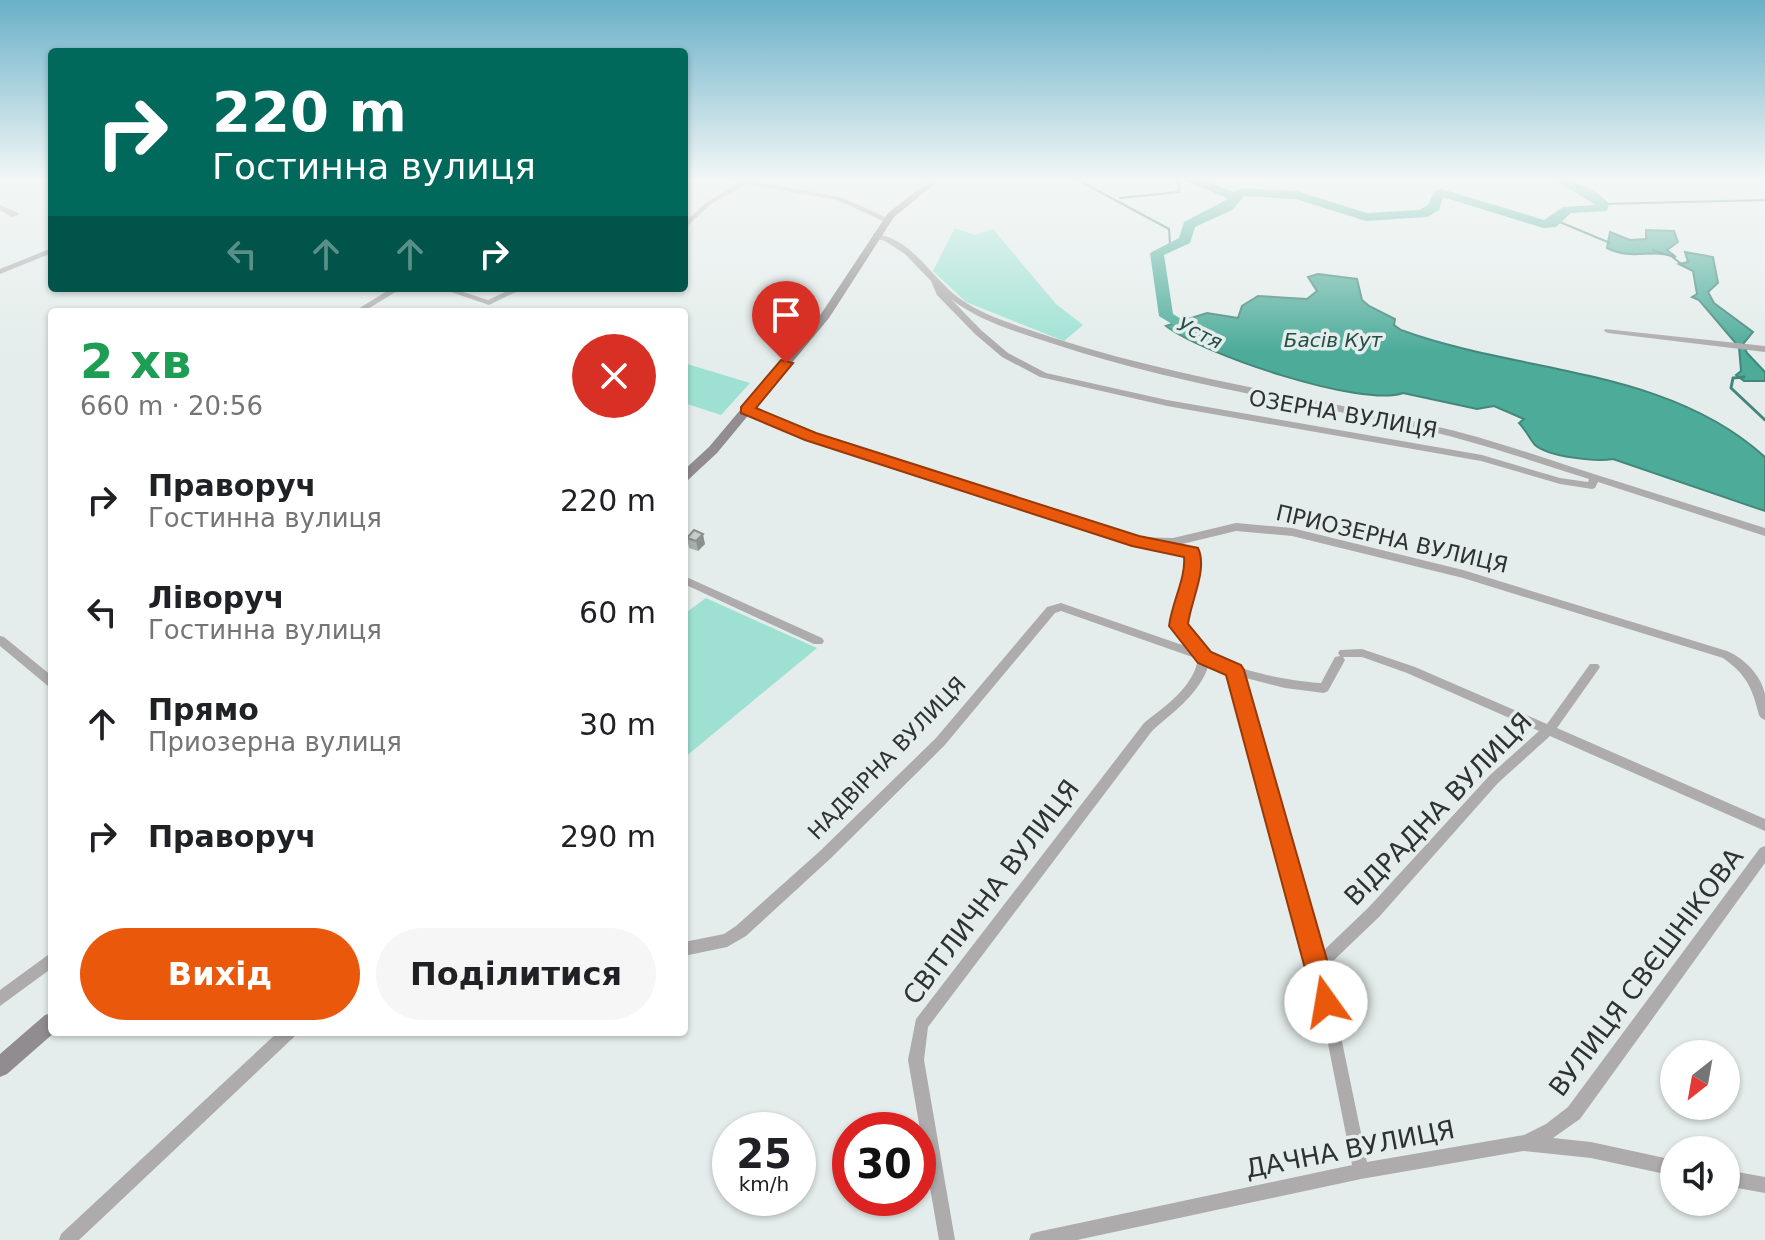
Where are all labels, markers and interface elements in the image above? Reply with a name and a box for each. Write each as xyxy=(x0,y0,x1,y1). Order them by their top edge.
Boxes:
text: 220 m xyxy=(212,79,407,144)
icon: right xyxy=(80,80,184,184)
text: Гостинна вулиця xyxy=(212,146,536,187)
icon: left xyxy=(220,232,264,276)
icon: ahead xyxy=(304,232,348,276)
icon: ahead xyxy=(388,232,432,276)
icon: right xyxy=(472,232,516,276)
pin xyxy=(752,281,820,363)
icon: arrive xyxy=(764,293,808,337)
water label: Устя xyxy=(1174,312,1226,354)
water label: Басів Кут xyxy=(1284,328,1384,352)
text: 2 хв xyxy=(80,333,191,389)
button: close xyxy=(572,334,656,418)
street label: ОЗЕРНА ВУЛИЦЯ xyxy=(1247,385,1439,443)
text: 660 m · 20:56 xyxy=(80,391,263,421)
text: Праворуч xyxy=(148,468,316,503)
icon: right xyxy=(80,478,124,522)
text: 220 m xyxy=(560,483,656,518)
street label: ПРИОЗЕРНА ВУЛИЦЯ xyxy=(1274,500,1510,578)
text: Гостинна вулиця xyxy=(148,503,382,533)
text: Ліворуч xyxy=(148,580,284,615)
icon: left xyxy=(80,590,124,634)
text: 60 m xyxy=(579,595,656,630)
text: Гостинна вулиця xyxy=(148,615,382,645)
street label: НАДВІРНА ВУЛИЦЯ xyxy=(803,672,971,844)
text: Прямо xyxy=(148,692,259,727)
icon: ahead xyxy=(80,702,124,746)
street label: ВІДРАДНА ВУЛИЦЯ xyxy=(1338,706,1538,912)
text: 30 m xyxy=(579,707,656,742)
text: Приозерна вулиця xyxy=(148,727,402,757)
street label: СВІТЛИЧНА ВУЛИЦЯ xyxy=(897,774,1085,1010)
icon: right xyxy=(80,814,124,858)
text: Праворуч xyxy=(148,819,316,854)
text: 290 m xyxy=(560,819,656,854)
street label: ВУЛИЦЯ СВЄШНІКОВА xyxy=(1543,842,1749,1102)
button: Вихід xyxy=(80,928,360,1020)
button: Поділитися xyxy=(376,928,656,1020)
position arrow xyxy=(1284,960,1368,1044)
north arrow xyxy=(1660,1040,1740,1120)
map controls xyxy=(1660,1040,1740,1216)
speed limit sign: 30 xyxy=(832,1112,936,1216)
street label: ДАЧНА ВУЛИЦЯ xyxy=(1243,1114,1457,1184)
text: 25 xyxy=(736,1131,792,1177)
button: sound xyxy=(1660,1136,1740,1216)
text: km/h xyxy=(739,1172,789,1196)

